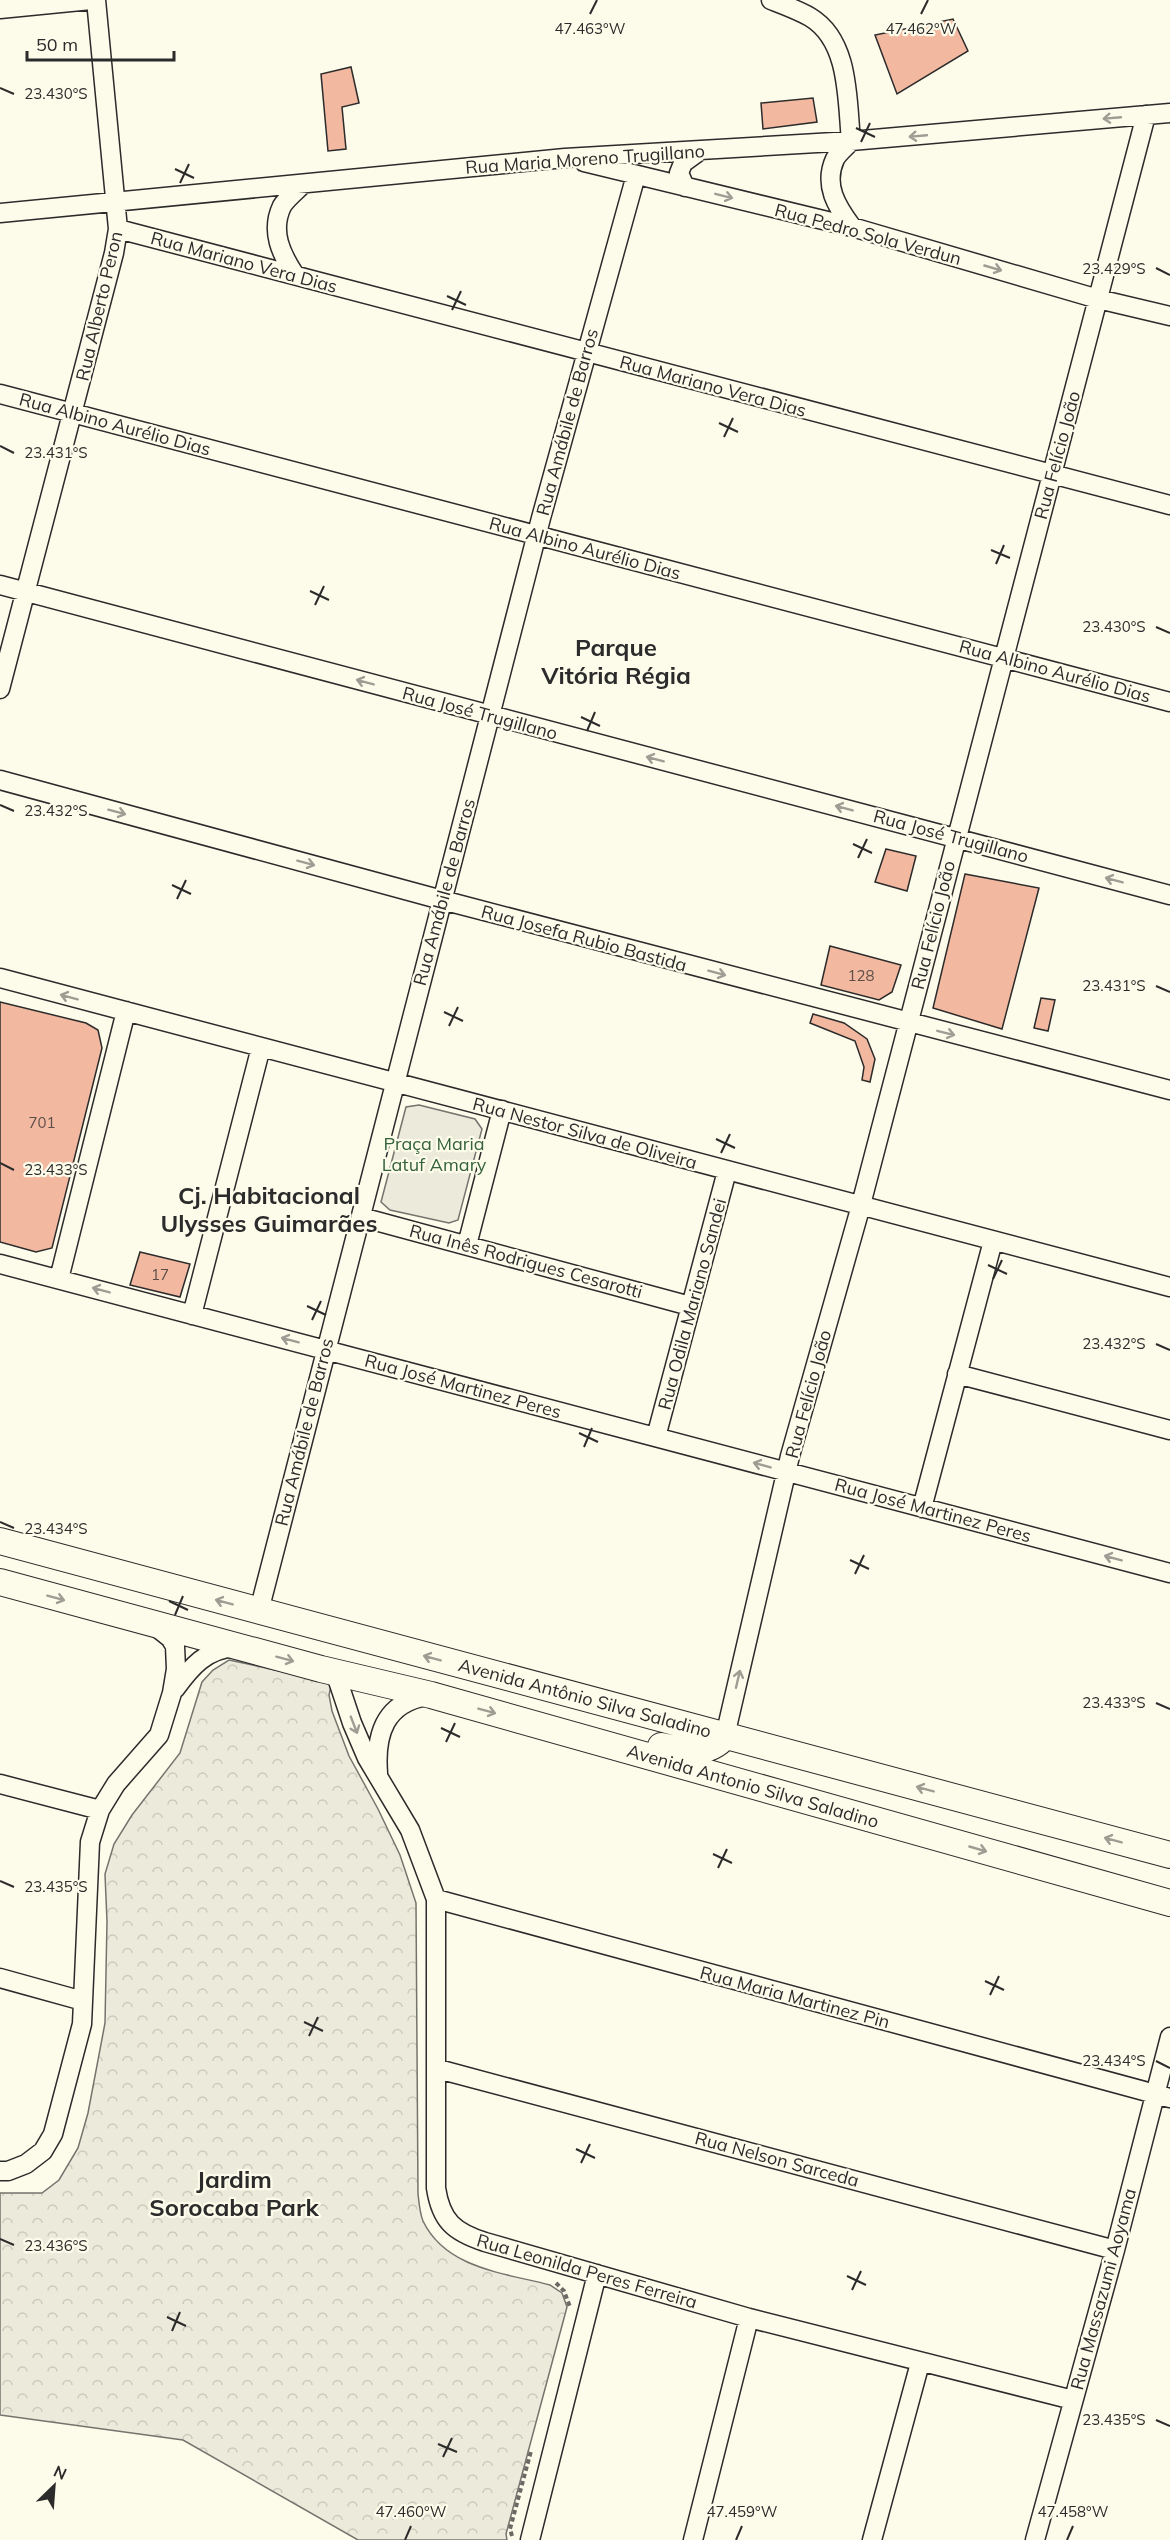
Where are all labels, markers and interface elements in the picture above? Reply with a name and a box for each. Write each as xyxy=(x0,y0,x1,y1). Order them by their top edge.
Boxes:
text: 47.463°W xyxy=(555,19,626,38)
text: 47.462°W xyxy=(886,19,957,38)
scale bar xyxy=(27,24,174,62)
text: 50 m xyxy=(36,33,78,56)
text: 23.430°S xyxy=(24,84,88,103)
one-way arrow xyxy=(1102,113,1122,124)
one-way arrow xyxy=(908,130,928,141)
street label: Rua Maria Moreno Trugillano xyxy=(464,139,706,179)
one-way arrow xyxy=(714,191,733,202)
street label: Rua Pedro Sola Verdun xyxy=(772,198,964,270)
street label: Rua Mariano Vera Dias xyxy=(148,226,340,298)
street label: Rua Alberto Peron xyxy=(71,229,127,383)
text: 23.429°S xyxy=(1082,259,1146,278)
one-way arrow xyxy=(983,263,1002,274)
street label: Rua Amábile de Barros xyxy=(531,326,603,518)
street label: Rua Mariano Vera Dias xyxy=(617,350,809,422)
street label: Rua Albino Aurélio Dias xyxy=(17,387,213,461)
street label: Rua Felício João xyxy=(1029,388,1085,522)
text: 23.431°S xyxy=(24,443,88,462)
street label: Rua Albino Aurélio Dias xyxy=(487,511,683,585)
text: 23.430°S xyxy=(1082,617,1146,636)
district label: Parque Vitória Régia xyxy=(540,632,691,690)
street label: Rua Albino Aurélio Dias xyxy=(957,634,1153,708)
one-way arrow xyxy=(356,676,375,688)
street label: Rua José Trugillano xyxy=(400,681,560,745)
one-way arrow xyxy=(646,753,665,764)
street label: Rua Amábile de Barros xyxy=(408,796,480,988)
text: 23.432°S xyxy=(24,801,88,820)
one-way arrow xyxy=(835,802,854,814)
street label: Rua José Trugillano xyxy=(871,804,1031,868)
one-way arrow xyxy=(107,807,126,818)
one-way arrow xyxy=(296,858,315,869)
street label: Rua Felício João xyxy=(906,858,960,992)
one-way arrow xyxy=(1104,874,1123,885)
street label: Rua Josefa Rubio Bastida xyxy=(479,899,689,977)
house number: 128 xyxy=(847,966,875,985)
one-way arrow xyxy=(707,967,726,979)
text: 23.431°S xyxy=(1082,976,1146,995)
one-way arrow xyxy=(60,990,79,1002)
one-way arrow xyxy=(937,1028,956,1039)
street label: Rua Nestor Silva de Oliveira xyxy=(470,1092,700,1174)
house number: 701 xyxy=(28,1113,56,1132)
park label: Praça Maria Latuf Amary xyxy=(382,1132,487,1176)
text: 23.433°S xyxy=(24,1160,88,1179)
district label: Cj. Habitacional Ulysses Guimarães xyxy=(161,1180,377,1238)
street label: Rua Odila Mariano Sandei xyxy=(653,1196,731,1412)
street label: Rua Inês Rodrigues Cesarotti xyxy=(407,1219,645,1303)
house number: 17 xyxy=(151,1265,169,1284)
one-way arrow xyxy=(92,1284,111,1296)
street label: Rua Felício João xyxy=(780,1327,836,1461)
one-way arrow xyxy=(281,1334,300,1346)
text: 23.432°S xyxy=(1082,1334,1146,1353)
street label: Rua Amábile de Barros xyxy=(270,1336,338,1528)
street label: Rua José Martinez Peres xyxy=(362,1349,564,1423)
one-way arrow xyxy=(753,1459,772,1470)
street label: Rua José Martinez Peres xyxy=(832,1473,1034,1547)
text: 23.434°S xyxy=(24,1519,88,1538)
one-way arrow xyxy=(1104,1552,1123,1563)
one-way arrow xyxy=(47,1592,66,1604)
one-way arrow xyxy=(215,1595,234,1607)
one-way arrow xyxy=(423,1651,442,1663)
street label: Avenida Antônio Silva Saladino xyxy=(456,1653,714,1743)
one-way arrow xyxy=(275,1654,294,1666)
one-way arrow xyxy=(733,1669,745,1688)
text: 23.433°S xyxy=(1082,1693,1146,1712)
one-way arrow xyxy=(477,1706,496,1717)
one-way arrow xyxy=(349,1715,360,1734)
street label: Avenida Antonio Silva Saladino xyxy=(624,1739,882,1833)
one-way arrow xyxy=(916,1783,935,1795)
one-way arrow xyxy=(1104,1834,1123,1845)
one-way arrow xyxy=(968,1844,987,1855)
text: 23.435°S xyxy=(24,1877,88,1896)
street label: Rua Maria Martinez Pin xyxy=(698,1961,892,2033)
text: 23.434°S xyxy=(1082,2051,1146,2070)
street label: Rua Nelson Sarceda xyxy=(692,2126,862,2192)
district label: Jardim Sorocaba Park xyxy=(149,2164,319,2222)
street label: Rua Massazumi Aoyama xyxy=(1065,2186,1141,2392)
street label: Rua Leonilda Peres Ferreira xyxy=(474,2228,700,2314)
text: 23.436°S xyxy=(24,2236,88,2255)
text: 23.435°S xyxy=(1082,2410,1146,2429)
north arrow xyxy=(24,2456,84,2516)
text: N xyxy=(51,2461,70,2484)
text: 47.460°W xyxy=(376,2502,447,2521)
text: 47.459°W xyxy=(707,2502,778,2521)
text: 47.458°W xyxy=(1038,2502,1109,2521)

